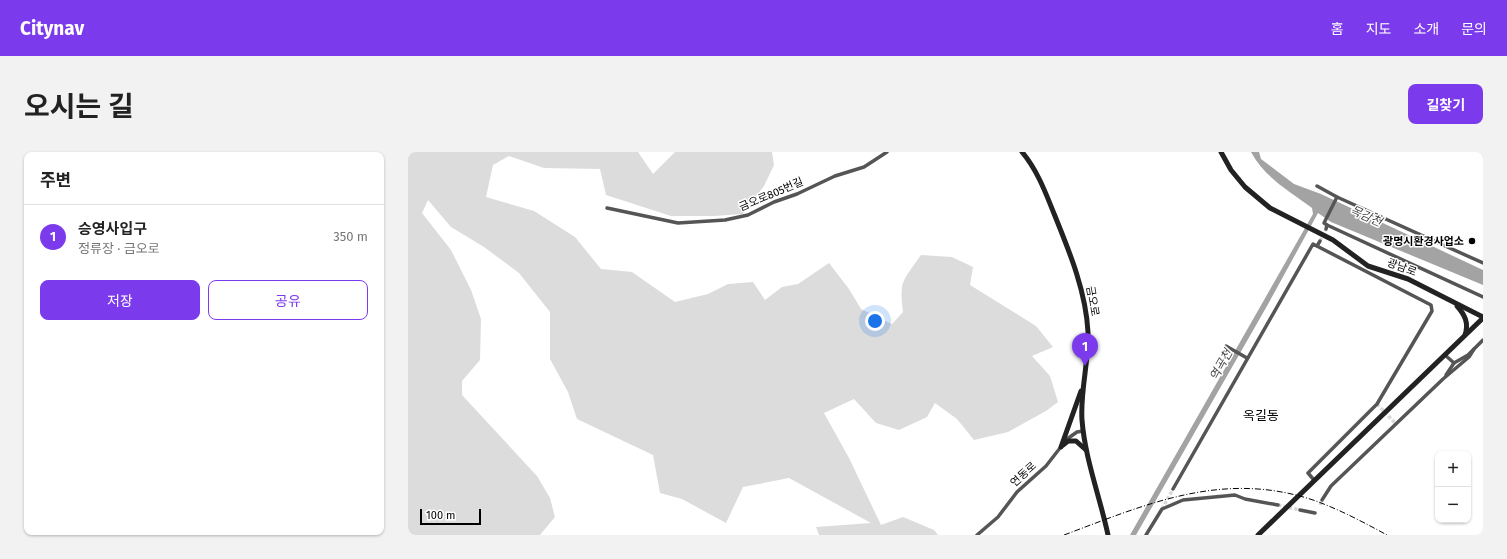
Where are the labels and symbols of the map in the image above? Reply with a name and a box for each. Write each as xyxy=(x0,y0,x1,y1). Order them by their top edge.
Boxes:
street label: 금오로805번길 xyxy=(737,175,805,214)
water label: 목감천 xyxy=(1348,203,1386,230)
place label: 광명시환경사업소 xyxy=(1383,235,1464,248)
marker: 광명시환경사업소 xyxy=(1467,236,1477,246)
street label: 광남로 xyxy=(1385,256,1418,279)
street label: 금오로 xyxy=(1083,285,1102,317)
your location xyxy=(865,311,885,331)
pin: 1 xyxy=(1072,333,1098,366)
water label: 역곡천 xyxy=(1207,345,1236,383)
district label: 옥길동 xyxy=(1243,408,1279,423)
street label: 연동로 xyxy=(1008,459,1039,489)
scale bar xyxy=(420,507,481,526)

